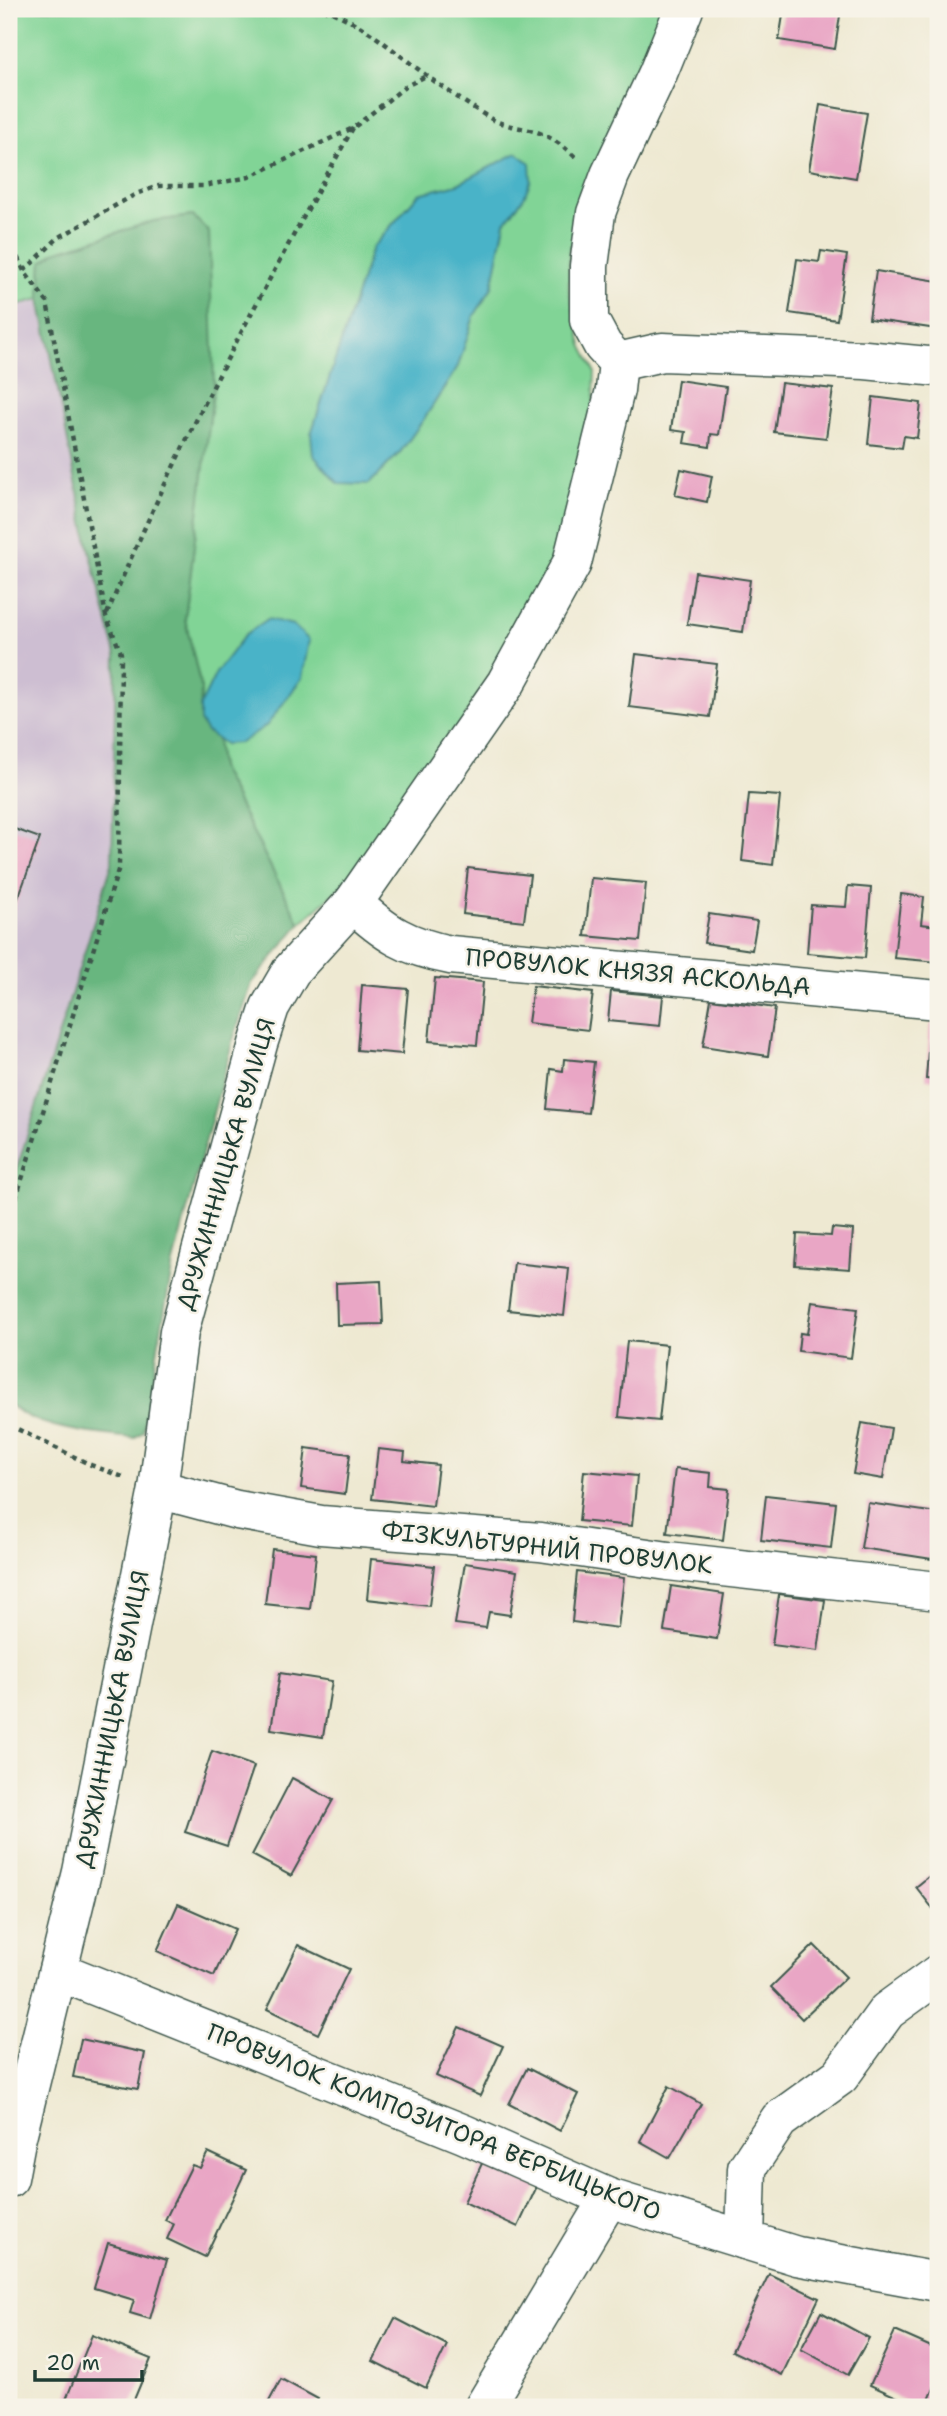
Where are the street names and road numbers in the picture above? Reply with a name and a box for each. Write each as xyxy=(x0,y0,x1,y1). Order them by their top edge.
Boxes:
street label: ПРОВУЛОК КНЯЗЯ АСКОЛЬДА xyxy=(464,941,812,1003)
street label: ДРУЖИННИЦЬКА ВУЛИЦЯ xyxy=(169,1014,283,1314)
street label: ФІЗКУЛЬТУРНИЙ ПРОВУЛОК xyxy=(380,1515,715,1581)
street label: ДРУЖИННИЦЬКА ВУЛИЦЯ xyxy=(67,1568,157,1870)
street label: ПРОВУЛОК КОМПОЗИТОРА ВЕРБИЦЬКОГО xyxy=(202,2016,666,2228)

